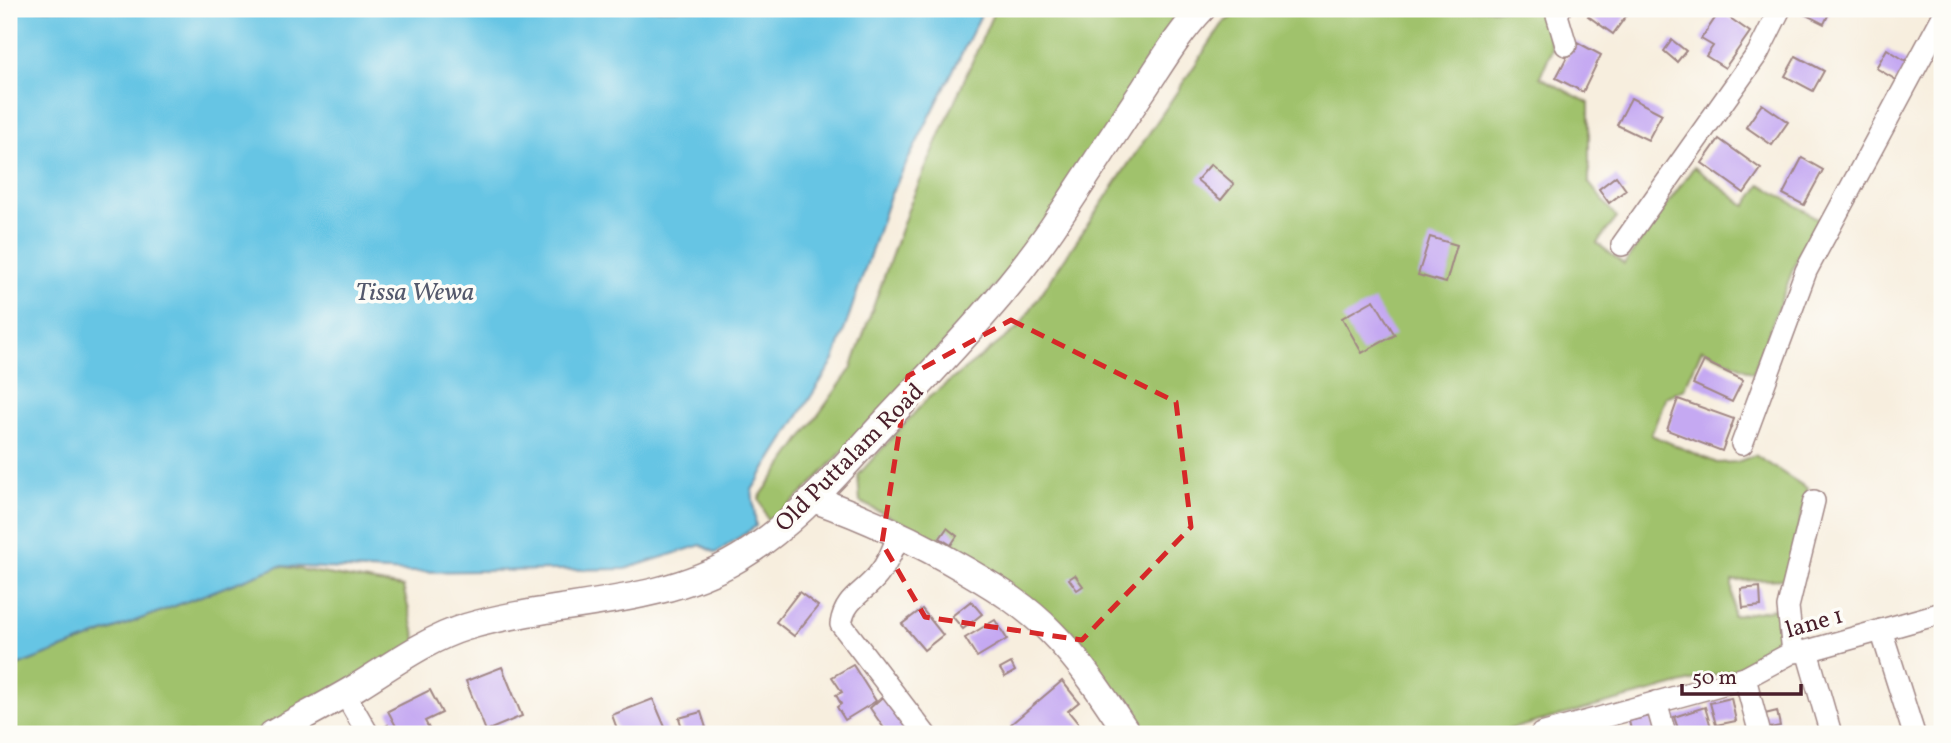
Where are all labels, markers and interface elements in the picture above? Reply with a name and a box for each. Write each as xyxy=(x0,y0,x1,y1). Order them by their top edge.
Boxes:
water label: Tissa Wewa xyxy=(356,275,474,311)
street label: Old Puttalam Road xyxy=(768,376,933,541)
street label: lane 1 xyxy=(1782,599,1848,648)
scale bar xyxy=(1682,652,1800,696)
text: 50 m xyxy=(1692,664,1737,693)

